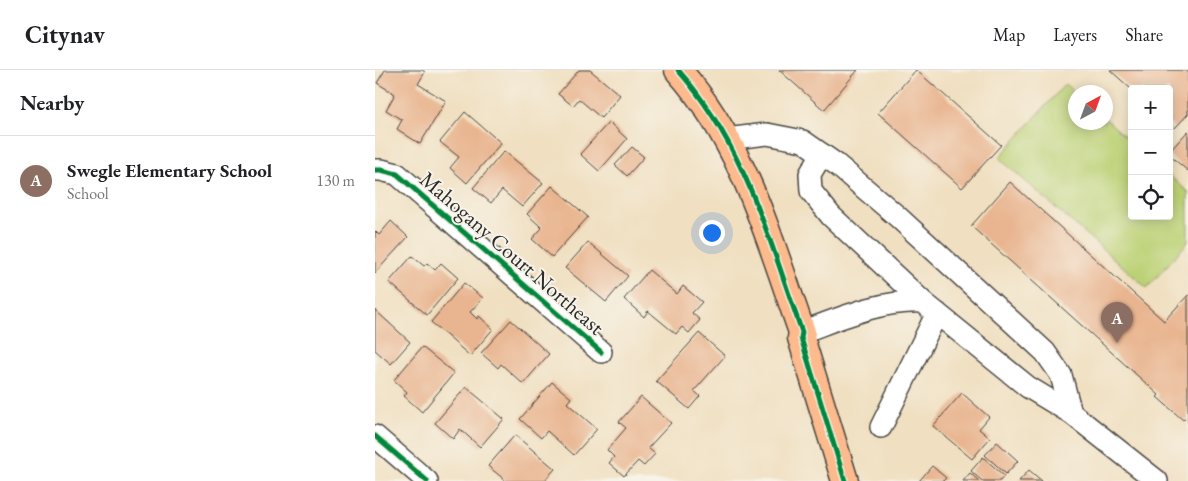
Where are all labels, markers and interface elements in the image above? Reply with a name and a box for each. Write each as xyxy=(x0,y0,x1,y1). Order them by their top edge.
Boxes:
text: Citynav xyxy=(25,19,105,50)
text: Map xyxy=(993,23,1025,46)
text: Layers xyxy=(1053,23,1097,46)
text: Share xyxy=(1125,23,1163,46)
north arrow xyxy=(1068,85,1113,130)
map controls xyxy=(1128,85,1173,220)
button: + xyxy=(1128,85,1173,130)
text: Nearby xyxy=(20,89,84,116)
button: − xyxy=(1128,130,1173,175)
text: Swegle Elementary School xyxy=(67,158,272,183)
street label: Mahogany Court Northeast xyxy=(414,165,610,341)
text: A xyxy=(30,170,42,191)
text: 130 m xyxy=(316,170,355,191)
button: locate xyxy=(1128,175,1173,220)
text: School xyxy=(67,183,109,204)
your location xyxy=(699,220,725,246)
pin: A xyxy=(1101,302,1133,343)

